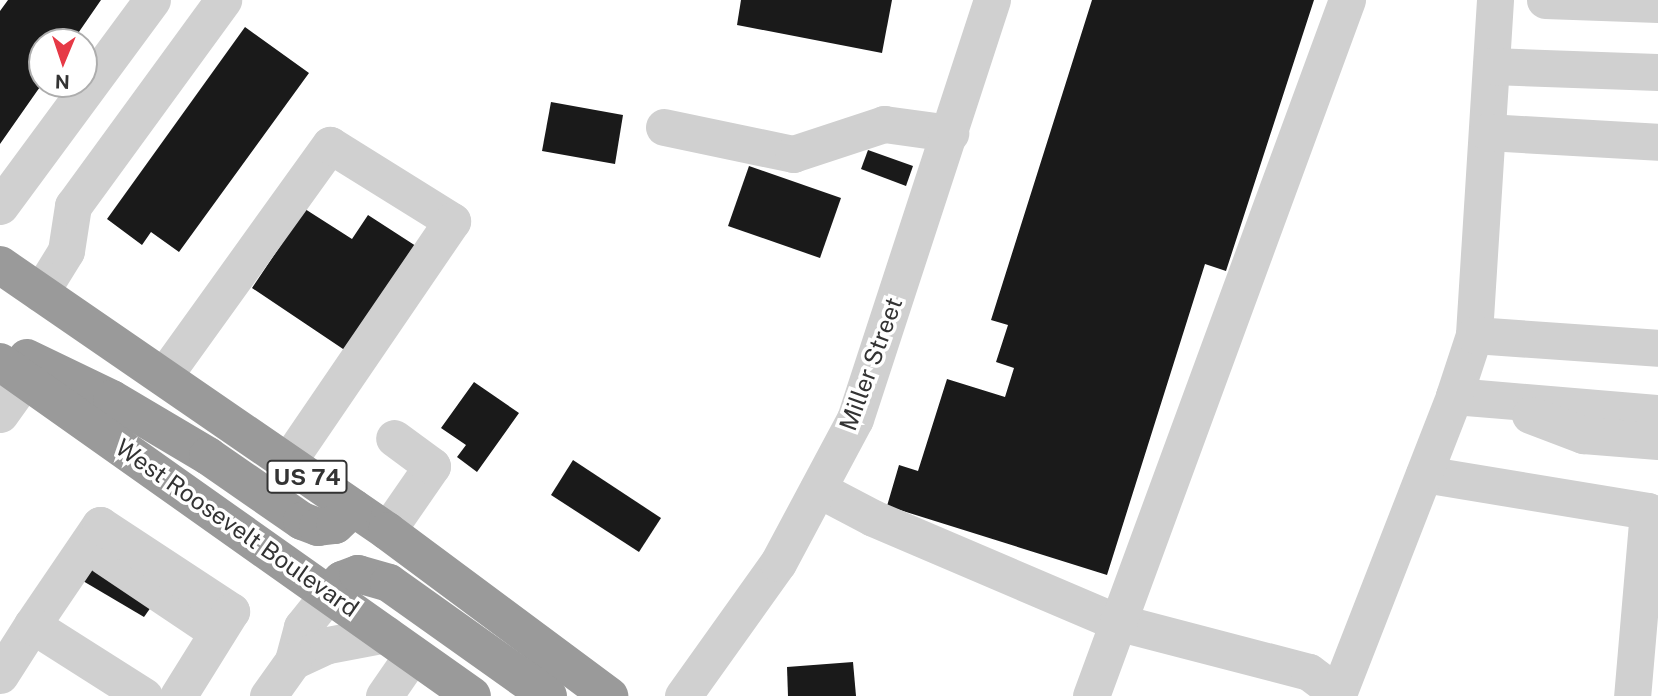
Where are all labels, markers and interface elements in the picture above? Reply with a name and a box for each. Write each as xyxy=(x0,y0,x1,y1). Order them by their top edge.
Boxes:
north arrow xyxy=(28,28,98,98)
text: N xyxy=(55,71,70,93)
street label: Miller Street xyxy=(834,293,908,435)
street label: West Roosevelt Boulevard xyxy=(110,433,364,623)
road number: US 74 xyxy=(265,457,349,496)

